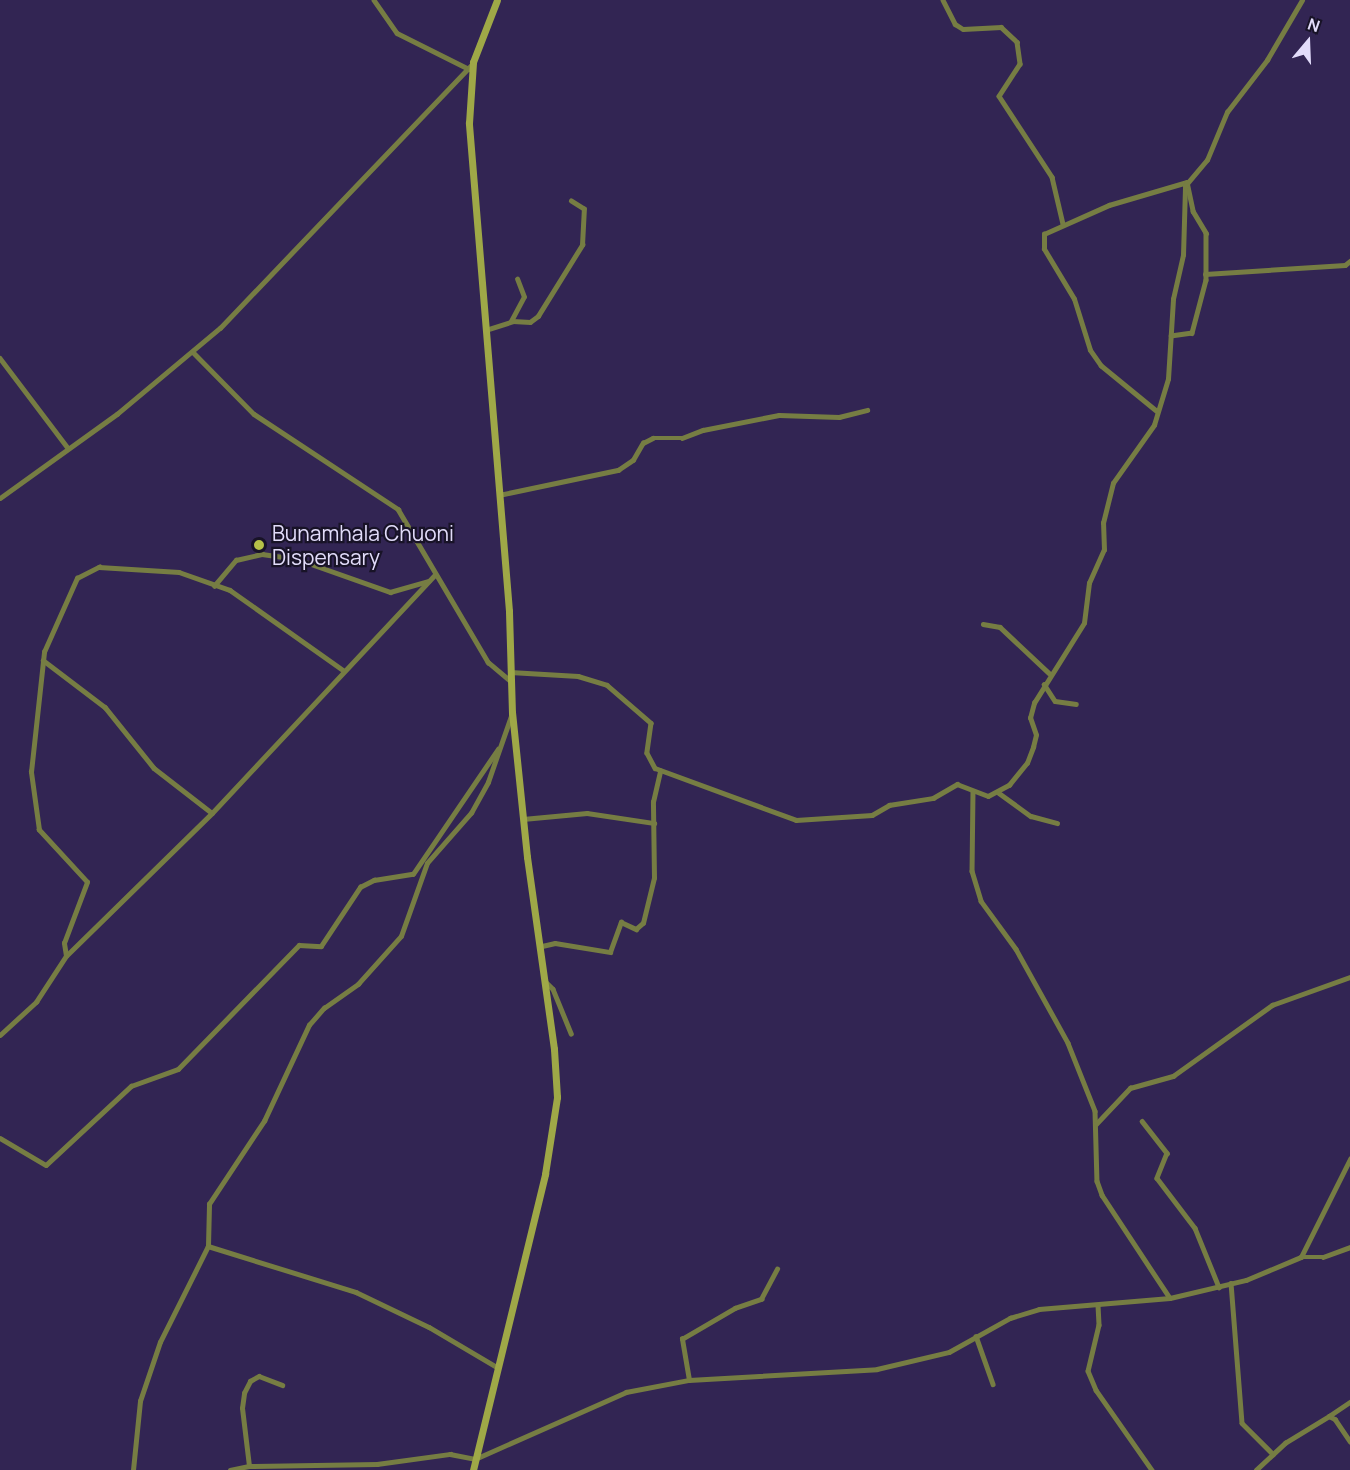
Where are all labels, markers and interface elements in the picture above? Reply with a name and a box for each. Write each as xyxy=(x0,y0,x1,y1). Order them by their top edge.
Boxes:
north arrow xyxy=(1278,12,1338,72)
text: N xyxy=(1305,13,1323,37)
place label: Bunamhala Chuoni Dispensary xyxy=(272,520,454,570)
marker: Bunamhala Chuoni Dispensary xyxy=(250,536,268,554)

